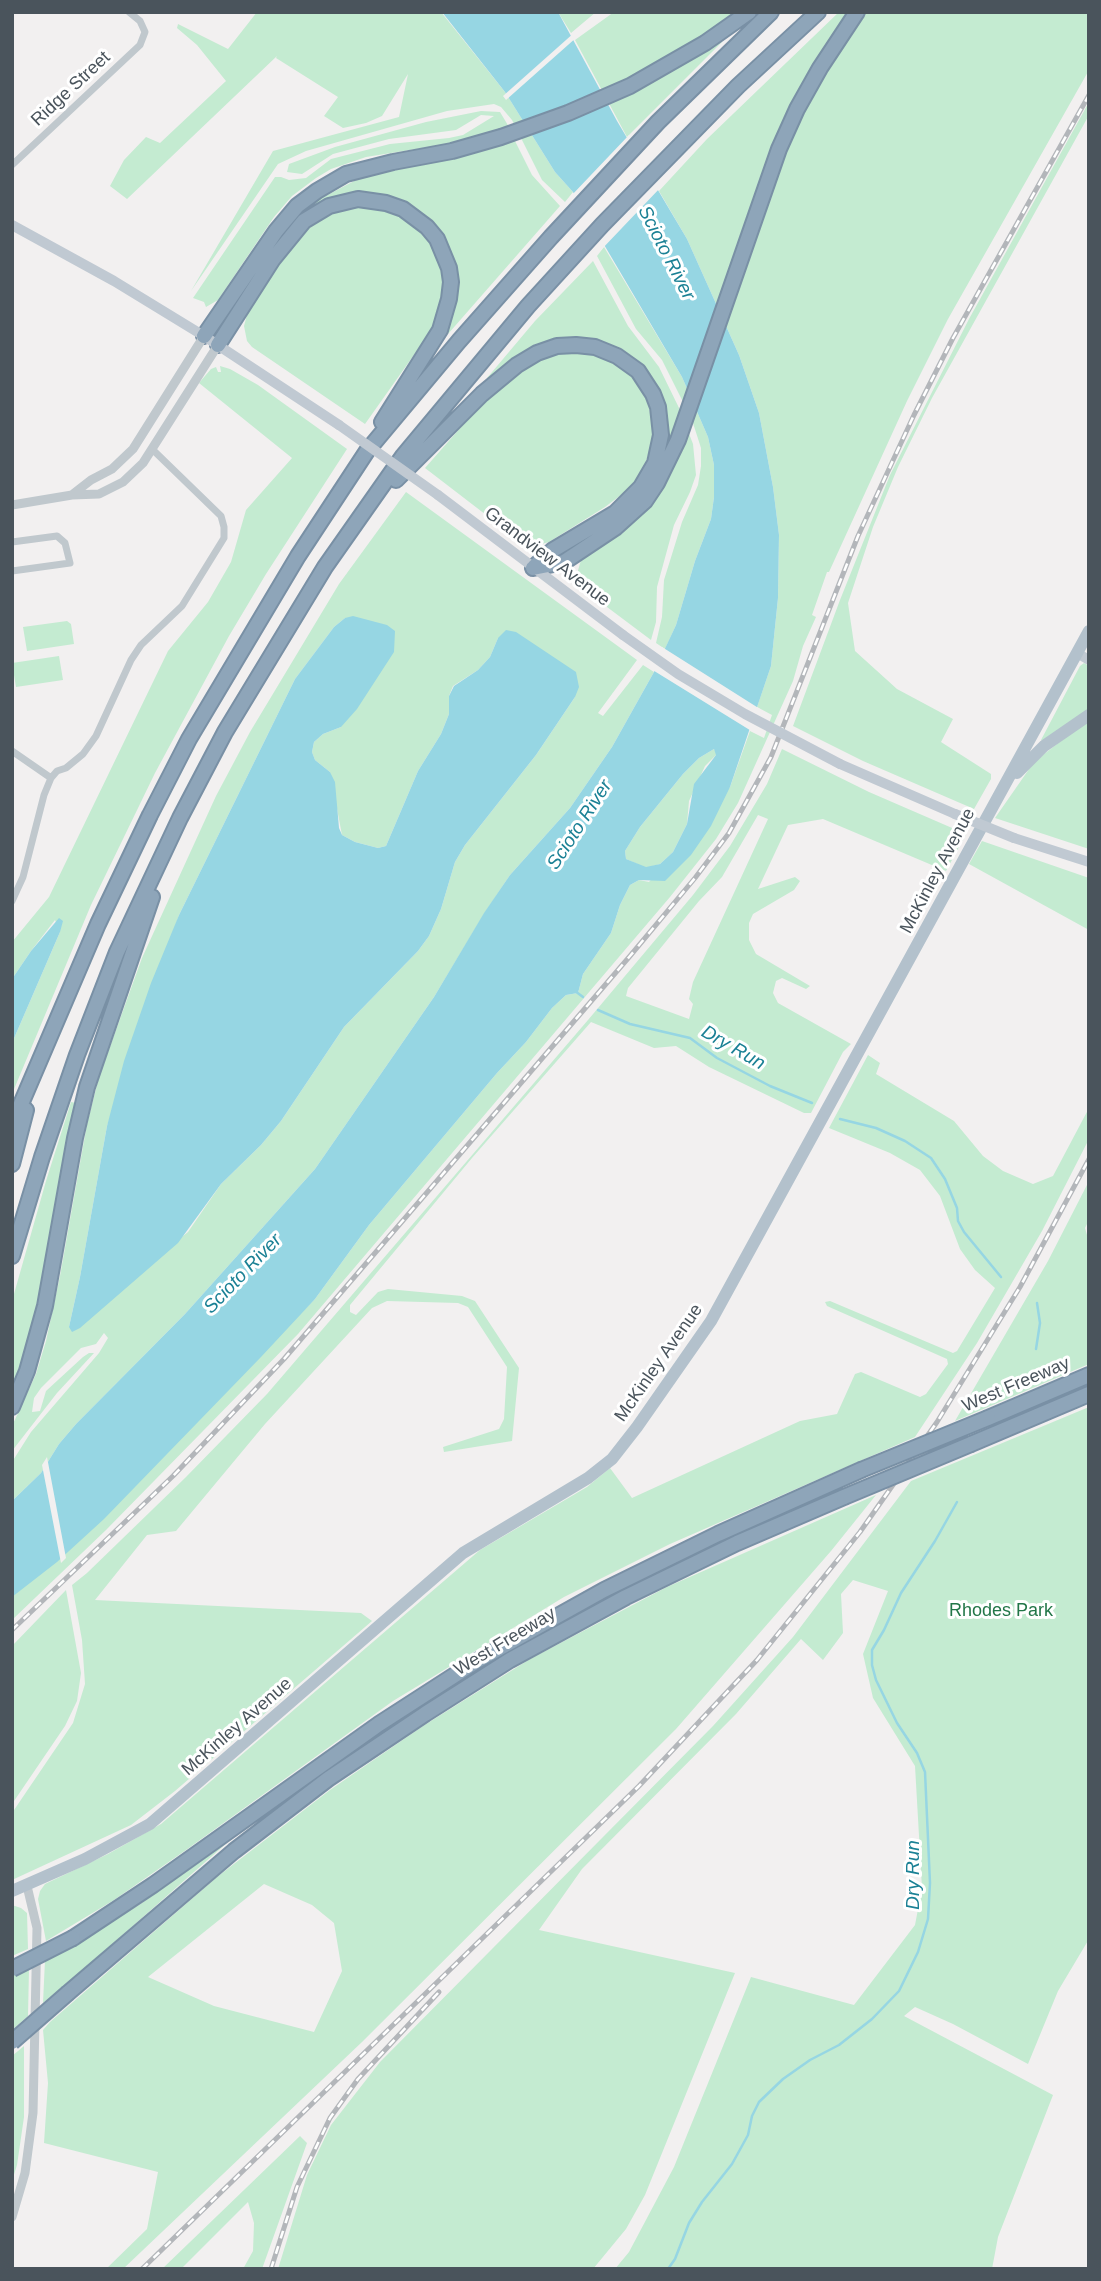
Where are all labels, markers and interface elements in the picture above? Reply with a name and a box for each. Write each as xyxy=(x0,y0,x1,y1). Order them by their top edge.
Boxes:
street label: Ridge Street xyxy=(27,47,115,131)
water label: Scioto River xyxy=(633,202,699,304)
street label: Grandview Avenue xyxy=(480,503,614,611)
water label: Scioto River xyxy=(543,776,617,874)
street label: McKinley Avenue xyxy=(896,805,980,937)
water label: Dry Run xyxy=(697,1021,769,1075)
water label: Scioto River xyxy=(199,1229,287,1319)
street label: McKinley Avenue xyxy=(610,1300,708,1426)
street label: West Freeway xyxy=(959,1353,1073,1417)
park label: Rhodes Park xyxy=(949,1600,1053,1622)
street label: West Freeway xyxy=(450,1603,560,1681)
street label: McKinley Avenue xyxy=(178,1673,296,1781)
water label: Dry Run xyxy=(903,1840,925,1910)

